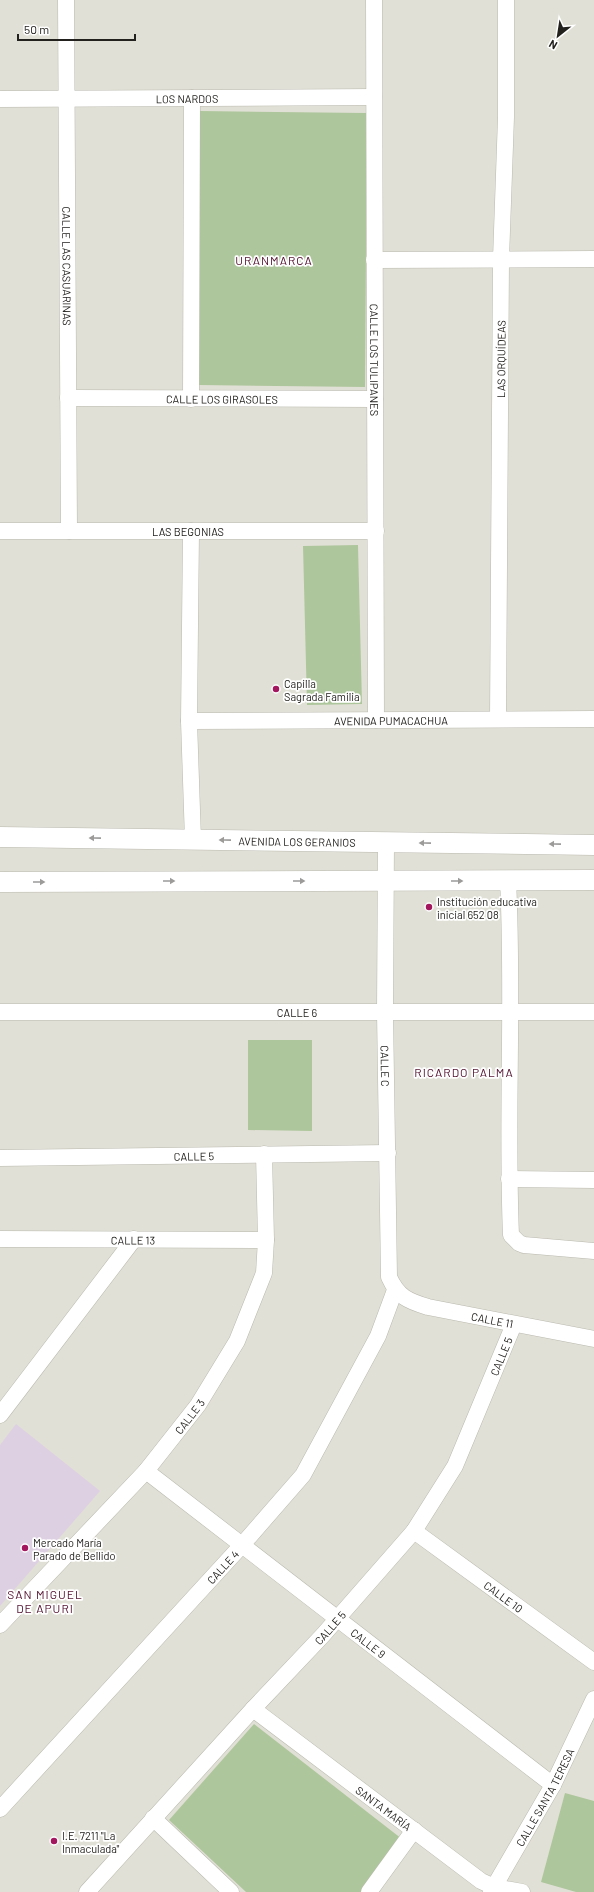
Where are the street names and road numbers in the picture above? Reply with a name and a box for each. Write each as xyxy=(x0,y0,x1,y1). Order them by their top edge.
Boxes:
street label: LOS NARDOS xyxy=(156,91,218,105)
street label: CALLE LAS CASUARINAS xyxy=(61,206,74,326)
street label: CALLE LOS TULIPANES xyxy=(368,304,382,416)
street label: LAS ORQUÍDEAS xyxy=(494,320,507,398)
street label: CALLE LOS GIRASOLES xyxy=(166,392,278,405)
street label: LAS BEGONIAS xyxy=(152,525,224,538)
street label: AVENIDA PUMACACHUA xyxy=(334,713,448,727)
street label: AVENIDA LOS GERANIOS xyxy=(238,834,356,848)
street label: CALLE 6 xyxy=(277,1006,318,1019)
street label: CALLE C xyxy=(379,1045,393,1087)
street label: CALLE 5 xyxy=(174,1149,215,1162)
street label: CALLE 13 xyxy=(111,1233,155,1246)
street label: CALLE 11 xyxy=(470,1309,514,1330)
street label: CALLE 5 xyxy=(487,1335,515,1377)
street label: CALLE 3 xyxy=(172,1397,207,1436)
street label: CALLE 4 xyxy=(204,1547,241,1586)
street label: CALLE 10 xyxy=(482,1578,526,1615)
street label: CALLE 5 xyxy=(311,1608,348,1647)
street label: CALLE 9 xyxy=(348,1625,389,1660)
street label: CALLE SANTA TERESA xyxy=(513,1746,576,1848)
street label: SANTA MARÍA xyxy=(354,1783,414,1833)

